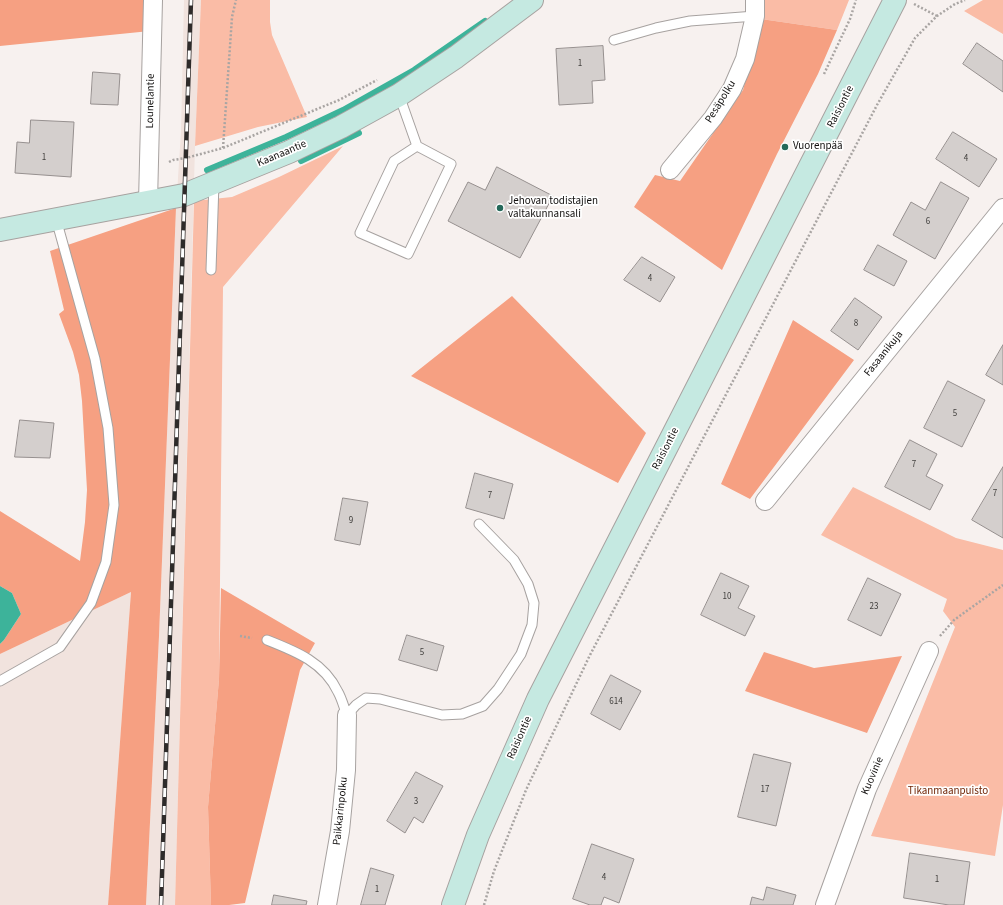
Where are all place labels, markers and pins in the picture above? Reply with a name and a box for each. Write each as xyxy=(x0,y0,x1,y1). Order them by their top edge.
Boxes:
place label: Vuorenpää xyxy=(793,140,843,154)
marker: Vuorenpää xyxy=(780,142,790,152)
place label: Jehovan todistajien valtakunnansali xyxy=(508,195,598,221)
marker: Jehovan todistajien valtakunnansali xyxy=(495,203,505,213)

